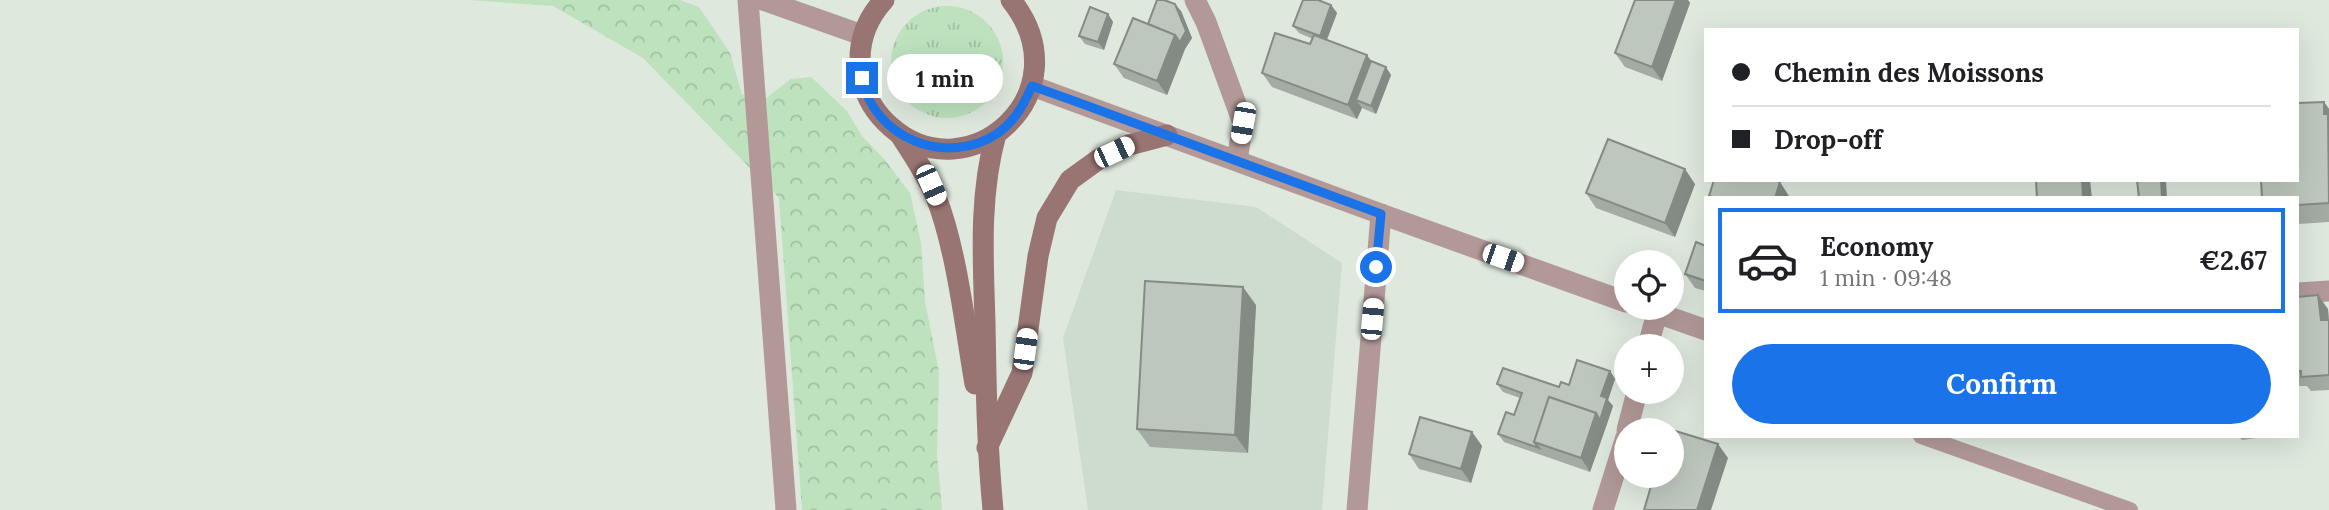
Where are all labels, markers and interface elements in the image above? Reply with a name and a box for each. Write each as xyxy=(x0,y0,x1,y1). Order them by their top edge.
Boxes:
callout: 1 min xyxy=(886,54,1002,102)
text: Chemin des Moissons xyxy=(1774,56,2044,89)
route end xyxy=(846,62,878,94)
text: 1 min xyxy=(916,64,974,93)
car xyxy=(1230,100,1257,146)
text: Drop-off xyxy=(1774,123,1882,156)
car xyxy=(1091,134,1138,170)
car xyxy=(913,162,950,208)
icon: car xyxy=(1736,229,1799,292)
text: Economy xyxy=(1820,230,1933,263)
car xyxy=(1480,241,1527,275)
text: €2.67 xyxy=(2199,244,2267,277)
map controls xyxy=(1614,250,1684,488)
button: locate xyxy=(1614,250,1684,320)
route start xyxy=(1360,251,1392,283)
text: 1 min · 09:48 xyxy=(1820,263,1952,292)
car xyxy=(1360,297,1385,341)
car xyxy=(1012,327,1039,371)
button: + xyxy=(1614,334,1684,404)
button: Confirm xyxy=(1732,344,2271,424)
button: − xyxy=(1614,418,1684,488)

